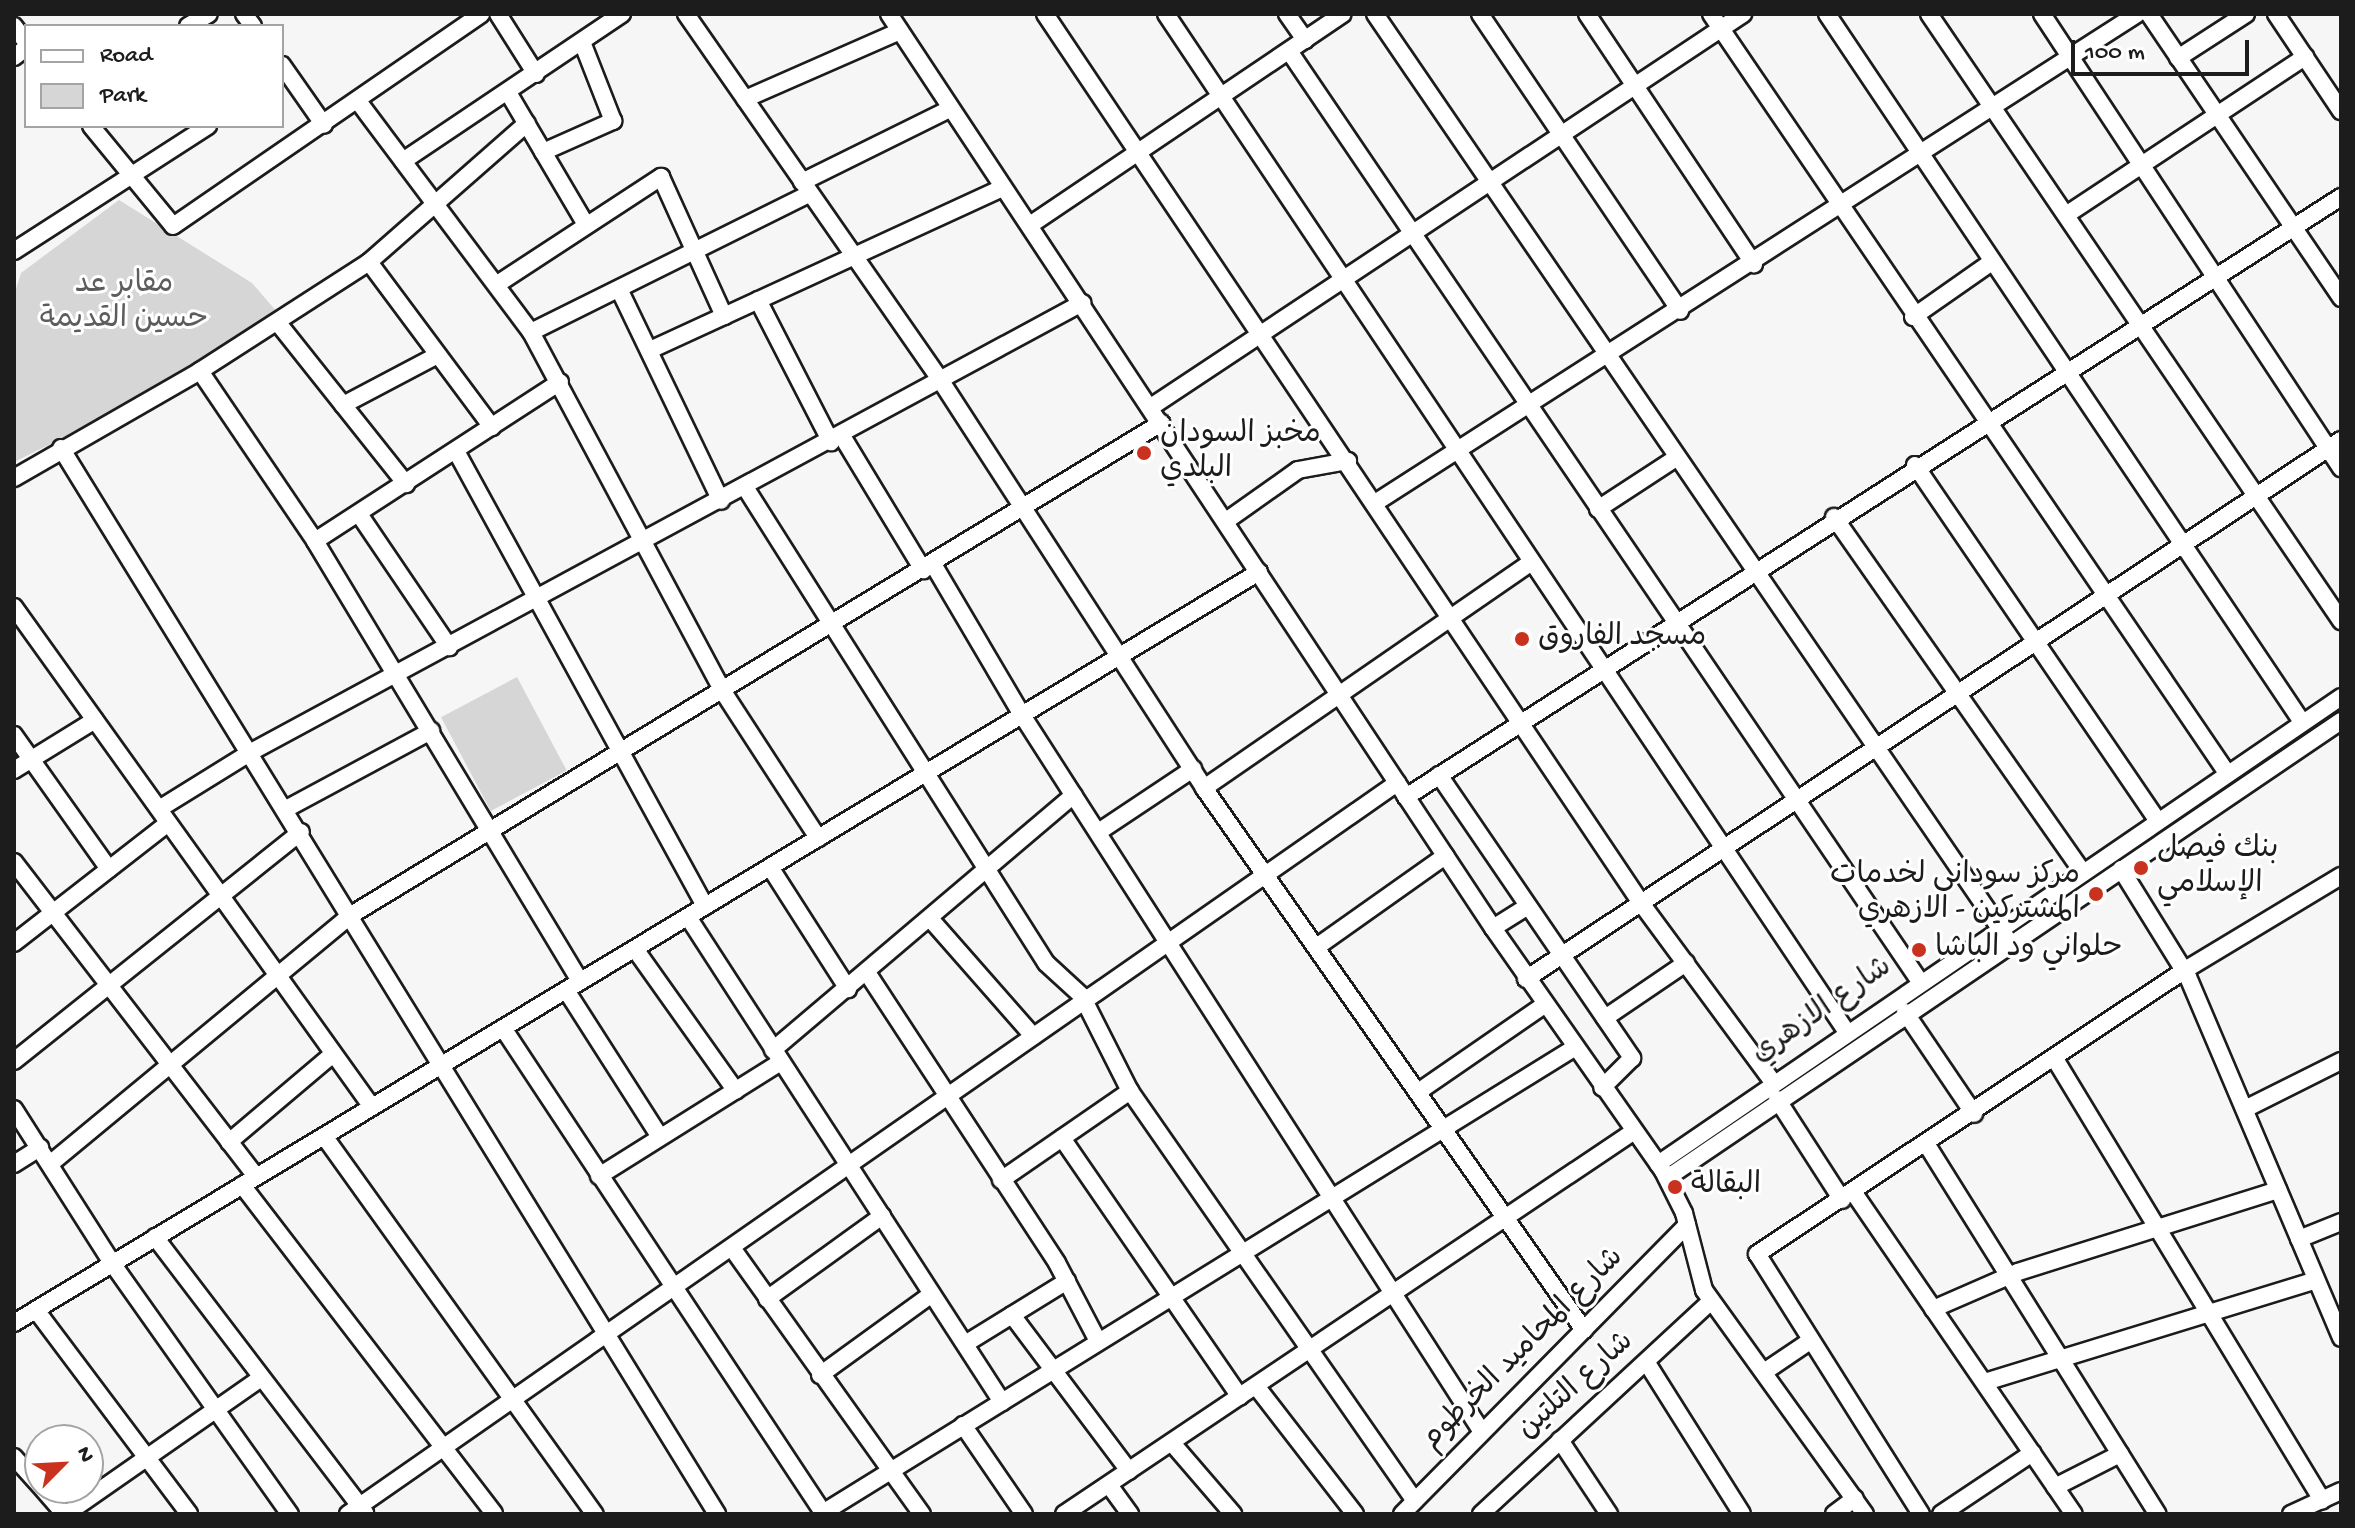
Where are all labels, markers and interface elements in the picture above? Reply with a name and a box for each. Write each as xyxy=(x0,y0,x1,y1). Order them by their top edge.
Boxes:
legend xyxy=(24,24,284,128)
scale bar xyxy=(2075,24,2253,74)
text: 100 m xyxy=(2085,39,2145,68)
text: Road xyxy=(100,42,152,71)
text: Park xyxy=(100,82,146,111)
park label: مقابر عد حسين القديمة xyxy=(40,268,208,338)
place label: مخبز السودان البلدي xyxy=(1160,418,1321,488)
marker: مخبز السودان البلدي xyxy=(1135,444,1153,462)
place label: مسجد الفاروق xyxy=(1538,621,1706,657)
marker: مسجد الفاروق xyxy=(1513,630,1531,648)
place label: بنك فيصل الإسلامي xyxy=(2157,833,2278,904)
place label: مركز سوداني لخدمات المشتركين - الازهري xyxy=(1830,859,2080,930)
marker: بنك فيصل الإسلامي xyxy=(2132,859,2150,877)
marker: مركز سوداني لخدمات المشتركين - الازهري xyxy=(2087,885,2105,903)
place label: حلواني ود الباشا xyxy=(1935,932,2121,968)
marker: حلواني ود الباشا xyxy=(1910,941,1928,959)
street label: شارع الازهري xyxy=(1746,951,1900,1073)
place label: البقالة xyxy=(1691,1169,1761,1205)
marker: البقالة xyxy=(1666,1178,1684,1196)
street label: شارع المحاميد الخرطوم xyxy=(1415,1241,1633,1459)
street label: شارع التلتين xyxy=(1511,1325,1643,1449)
north arrow xyxy=(24,1424,104,1504)
text: N xyxy=(69,1443,99,1467)

